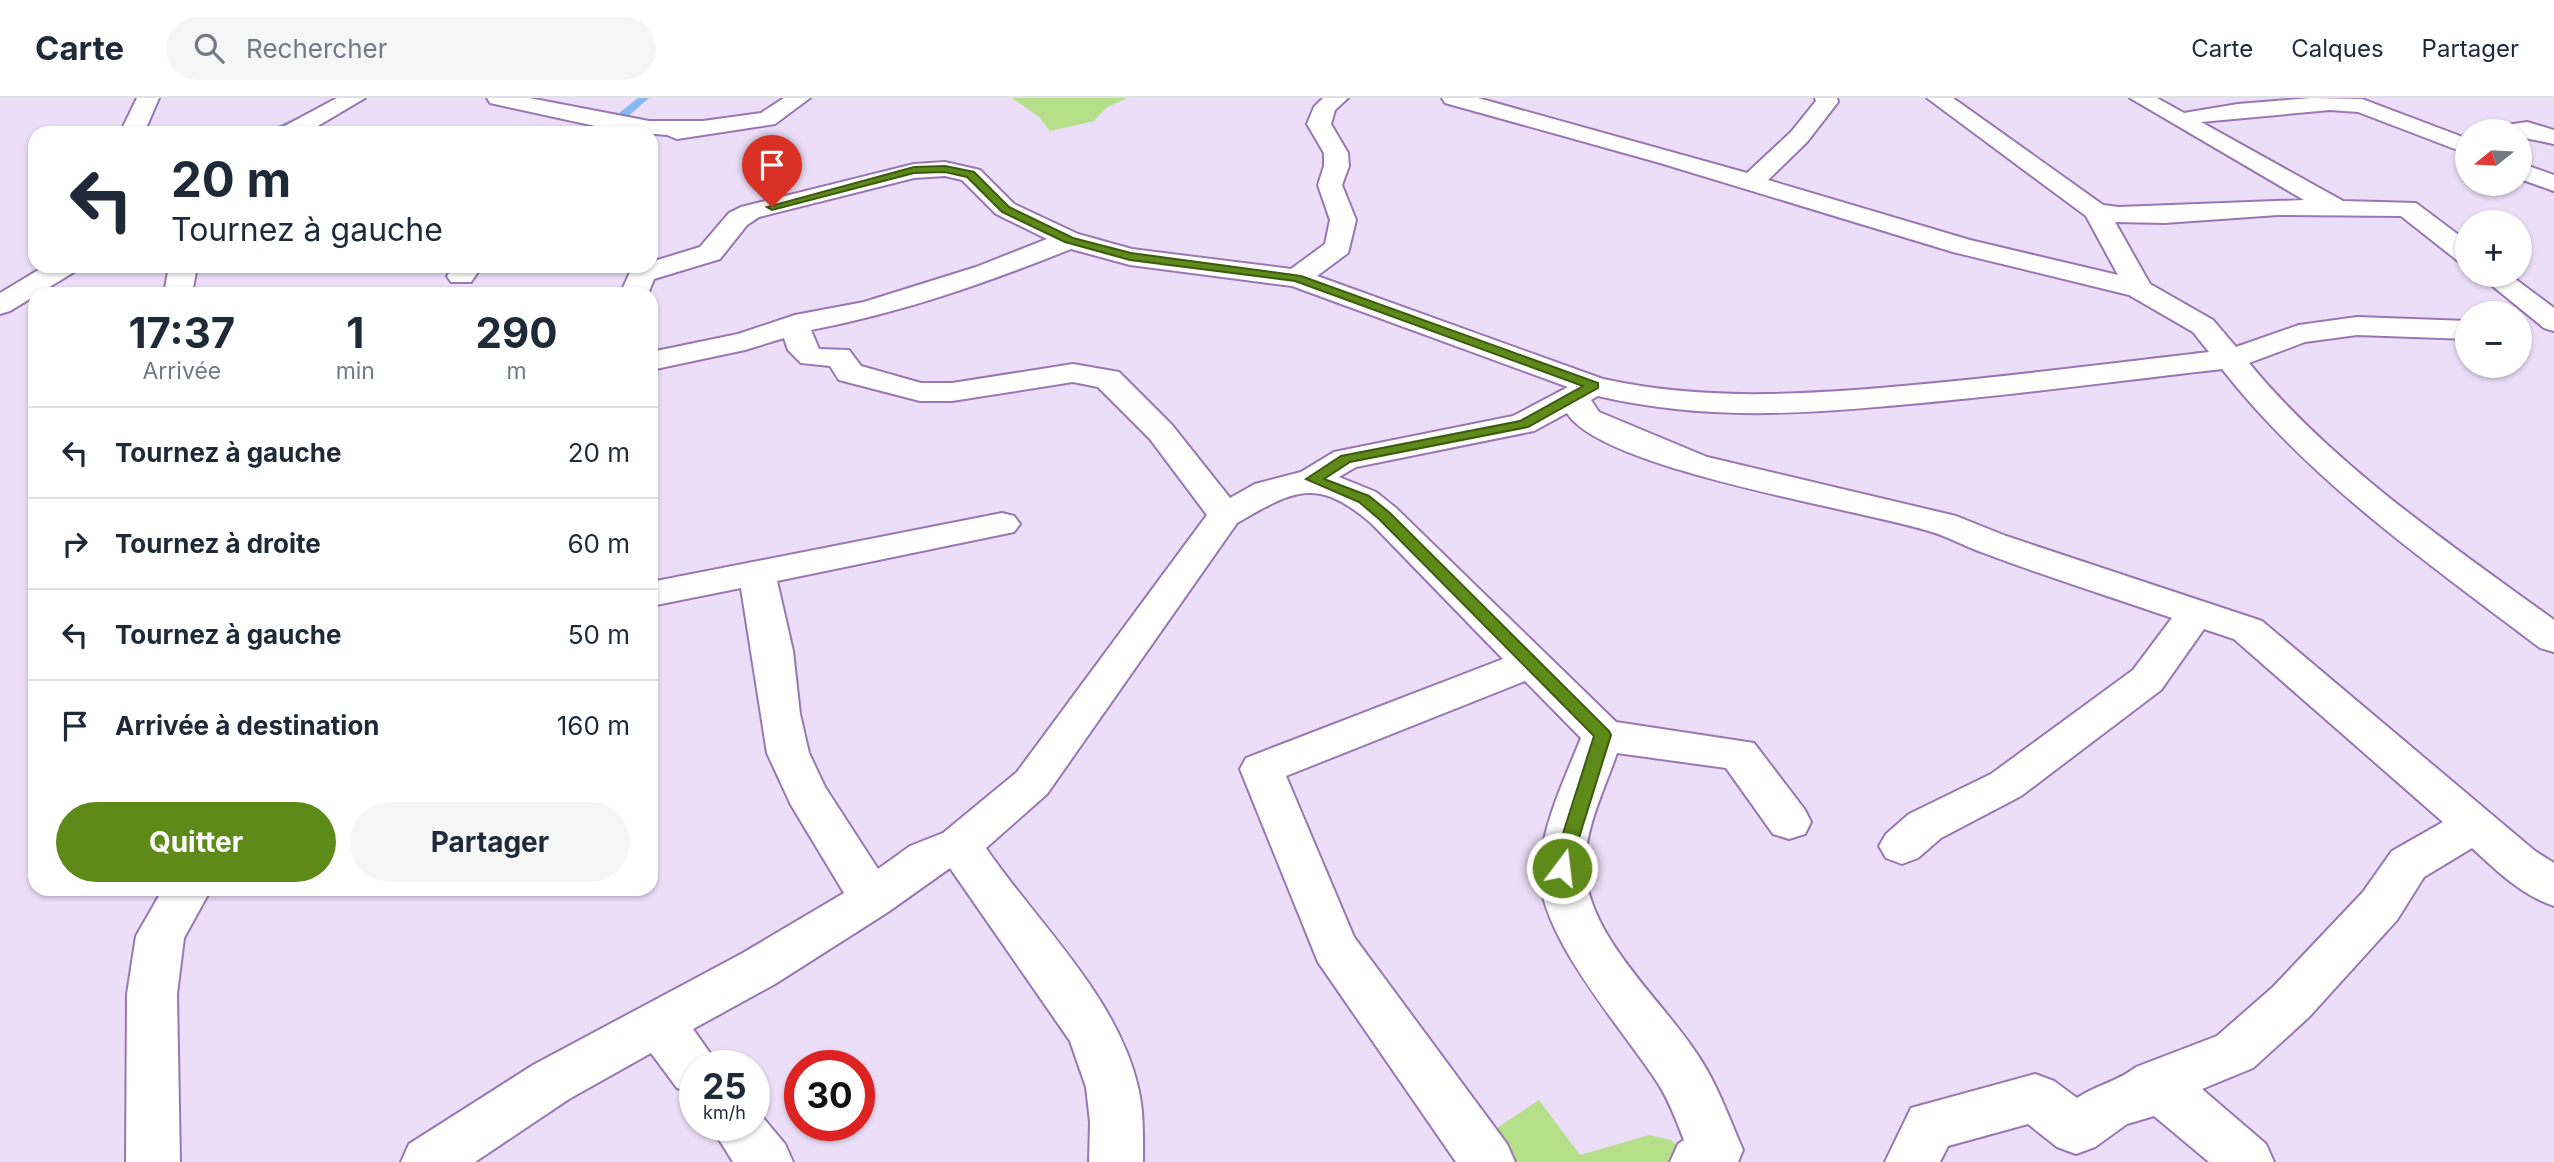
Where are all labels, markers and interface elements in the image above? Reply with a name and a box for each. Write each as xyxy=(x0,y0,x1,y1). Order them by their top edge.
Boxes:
search box xyxy=(166,17,656,80)
text: Carte xyxy=(35,28,124,68)
icon: search xyxy=(190,29,228,67)
text: Rechercher xyxy=(246,33,388,64)
text: Carte xyxy=(2191,34,2253,63)
text: Calques xyxy=(2291,34,2384,63)
text: Partager xyxy=(2422,34,2519,63)
north arrow xyxy=(2455,119,2532,196)
map controls xyxy=(2455,119,2532,378)
pin xyxy=(742,135,802,207)
icon: arrive xyxy=(753,146,791,184)
text: 20 m xyxy=(171,150,291,209)
icon: left xyxy=(56,154,147,245)
text: Tournez à gauche xyxy=(171,210,443,249)
button: + xyxy=(2455,210,2532,287)
button: − xyxy=(2455,301,2532,378)
text: 17:37 xyxy=(128,307,235,358)
text: 1 xyxy=(346,307,364,358)
text: 290 xyxy=(475,307,558,358)
text: Arrivée xyxy=(142,357,221,385)
text: min xyxy=(336,357,375,385)
text: m xyxy=(506,357,527,385)
icon: left xyxy=(56,434,94,472)
text: Tournez à gauche xyxy=(115,437,341,468)
text: 20 m xyxy=(568,437,630,468)
icon: right xyxy=(56,525,94,563)
text: Tournez à droite xyxy=(115,528,321,559)
text: 60 m xyxy=(567,528,630,559)
icon: left xyxy=(56,616,94,654)
text: Tournez à gauche xyxy=(115,619,341,650)
text: 50 m xyxy=(568,619,630,650)
icon: arrive xyxy=(56,707,94,745)
text: Arrivée à destination xyxy=(115,710,380,741)
text: 160 m xyxy=(557,710,630,741)
button: Quitter xyxy=(56,802,336,882)
button: Partager xyxy=(350,802,630,882)
position arrow xyxy=(1525,831,1599,905)
speed limit sign: 30 xyxy=(784,1050,875,1141)
text: 25 xyxy=(702,1065,747,1107)
text: km/h xyxy=(703,1102,746,1123)

